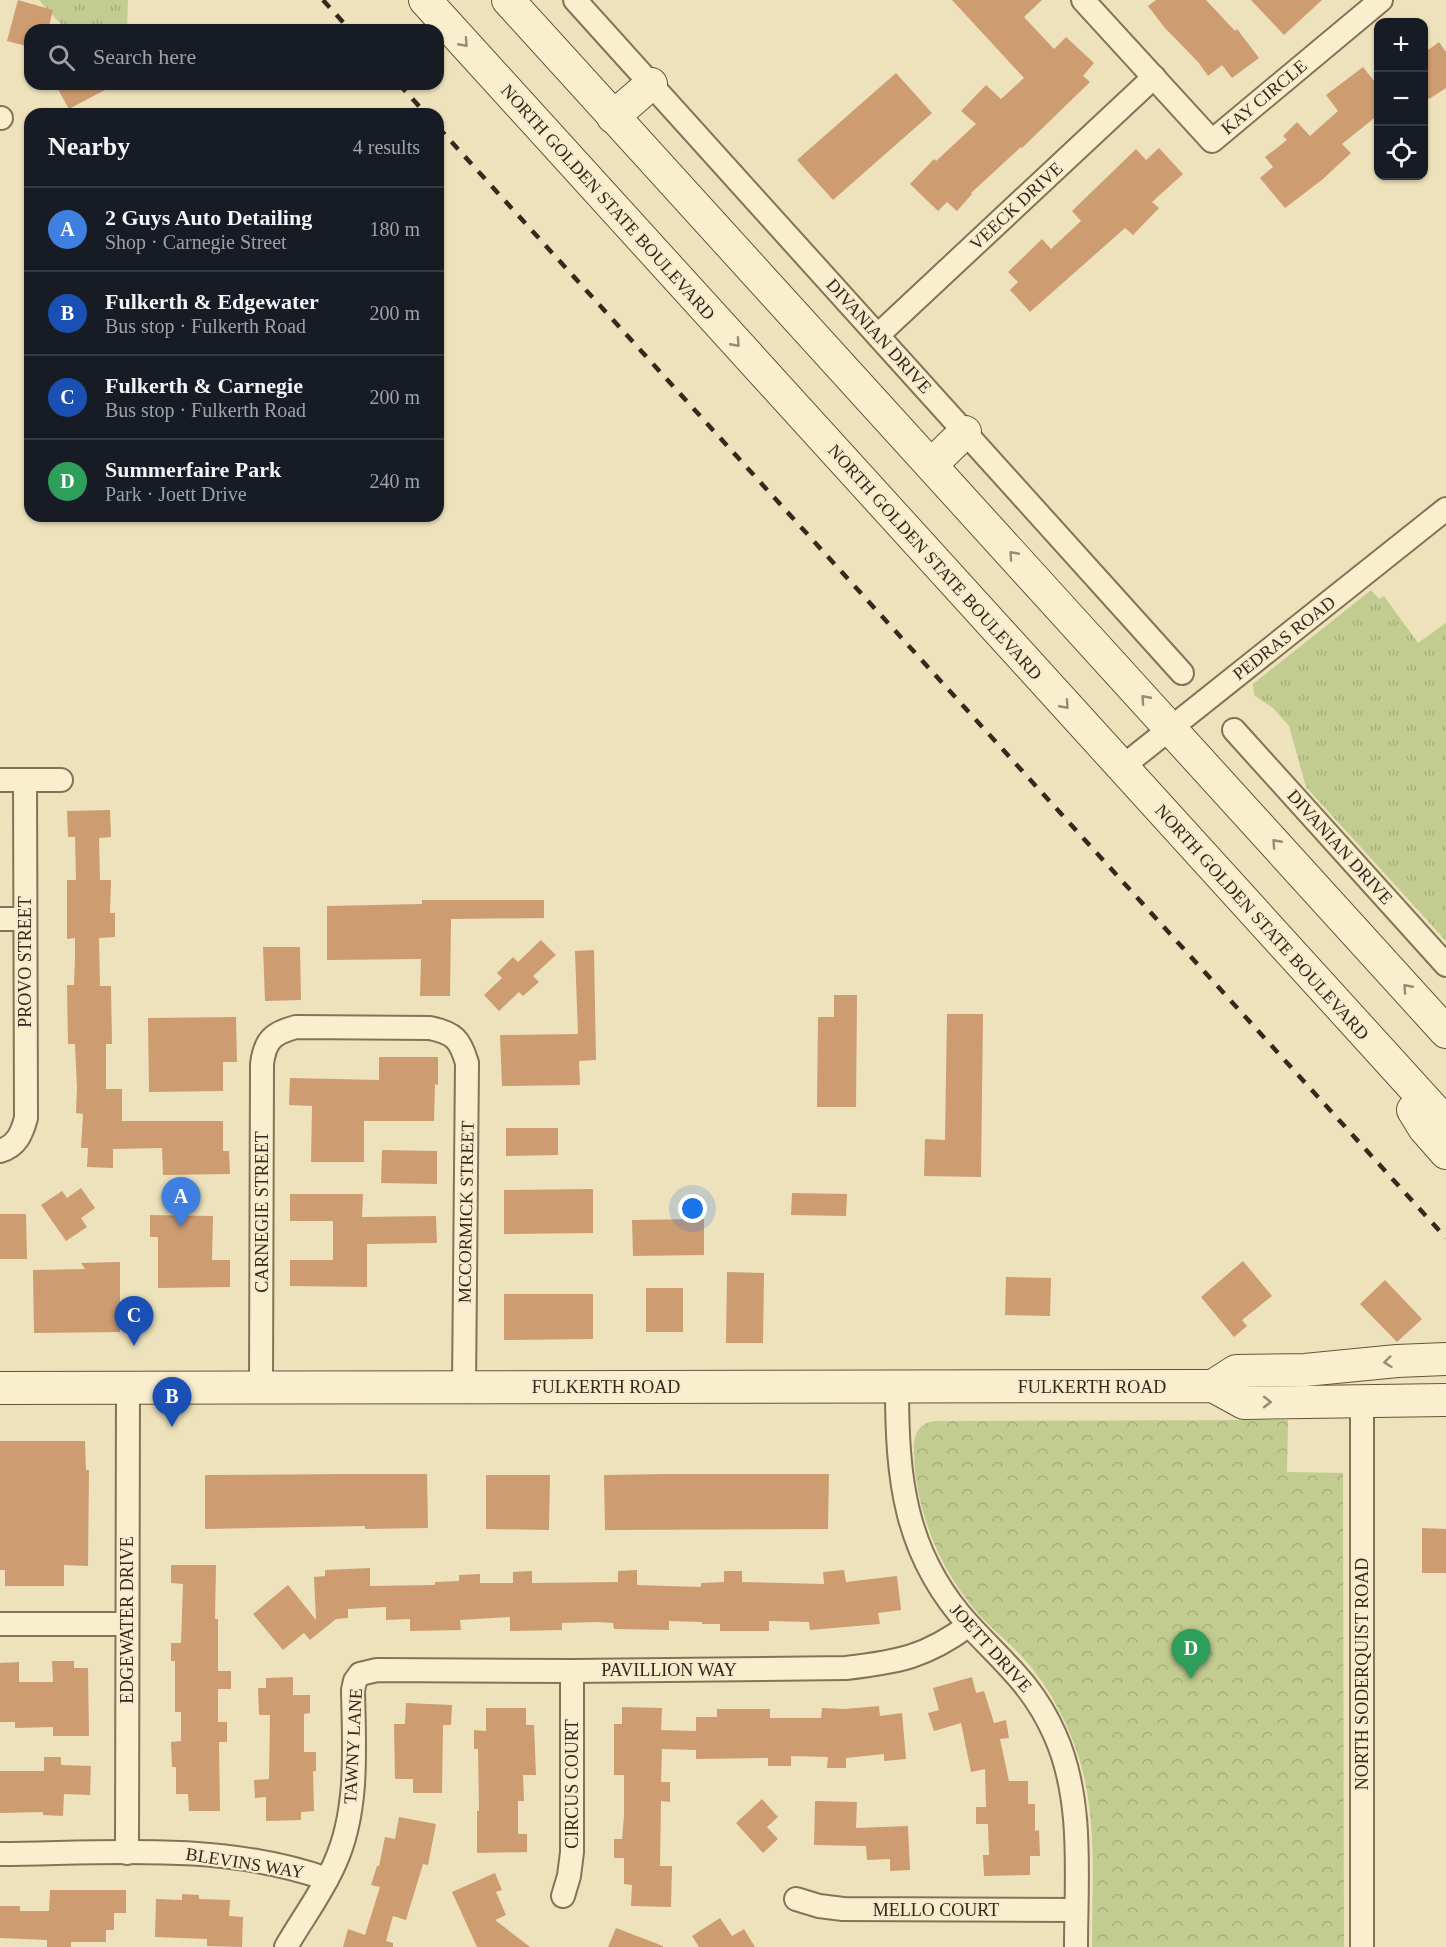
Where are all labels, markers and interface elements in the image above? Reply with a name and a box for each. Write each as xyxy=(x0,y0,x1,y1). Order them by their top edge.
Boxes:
map controls xyxy=(1374,18,1428,180)
button: + xyxy=(1374,18,1428,72)
search box xyxy=(24,24,444,90)
one-way arrow xyxy=(457,37,468,47)
icon: search xyxy=(45,41,78,74)
text: Search here xyxy=(93,44,196,69)
street label: KAY CIRCLE xyxy=(1217,56,1311,138)
button: − xyxy=(1374,72,1428,126)
street label: NORTH GOLDEN STATE BOULEVARD xyxy=(497,80,719,324)
button: locate xyxy=(1374,126,1428,180)
text: Nearby xyxy=(48,132,130,161)
text: 4 results xyxy=(353,136,420,158)
street label: VEECK DRIVE xyxy=(965,158,1067,254)
text: 2 Guys Auto Detailing xyxy=(105,205,312,230)
text: A xyxy=(60,218,75,240)
text: 180 m xyxy=(369,218,420,240)
text: Shop · Carnegie Street xyxy=(105,231,287,253)
street label: DIVANIAN DRIVE xyxy=(822,275,936,397)
text: Fulkerth & Edgewater xyxy=(105,289,319,314)
text: B xyxy=(61,302,74,324)
text: 200 m xyxy=(369,302,420,324)
text: Bus stop · Fulkerth Road xyxy=(105,315,306,337)
one-way arrow xyxy=(729,336,740,347)
text: Fulkerth & Carnegie xyxy=(105,373,303,398)
text: C xyxy=(60,386,75,408)
text: 200 m xyxy=(369,386,420,408)
text: Bus stop · Fulkerth Road xyxy=(105,399,306,421)
street label: NORTH GOLDEN STATE BOULEVARD xyxy=(824,440,1046,684)
text: Summerfaire Park xyxy=(105,457,281,482)
text: D xyxy=(60,470,75,492)
text: 240 m xyxy=(369,470,420,492)
text: Park · Joett Drive xyxy=(105,483,247,505)
one-way arrow xyxy=(1010,551,1021,562)
street label: PEDRAS ROAD xyxy=(1229,592,1339,684)
one-way arrow xyxy=(1141,695,1152,706)
one-way arrow xyxy=(1058,698,1069,709)
street label: DIVANIAN DRIVE xyxy=(1283,786,1397,908)
street label: NORTH GOLDEN STATE BOULEVARD xyxy=(1151,800,1373,1044)
one-way arrow xyxy=(1272,839,1283,850)
street label: PROVO STREET xyxy=(15,896,35,1028)
one-way arrow xyxy=(1403,984,1414,995)
street label: MCCORMICK STREET xyxy=(454,1121,478,1303)
street label: CARNEGIE STREET xyxy=(252,1131,272,1293)
pin: A xyxy=(162,1178,201,1227)
your location xyxy=(678,1194,707,1223)
pin: C xyxy=(114,1296,154,1346)
one-way arrow xyxy=(1383,1355,1392,1368)
street label: FULKERTH ROAD xyxy=(532,1377,680,1397)
street label: FULKERTH ROAD xyxy=(1018,1377,1166,1397)
pin: B xyxy=(152,1378,192,1427)
one-way arrow xyxy=(1263,1396,1272,1409)
street label: EDGEWATER DRIVE xyxy=(117,1536,137,1704)
street label: NORTH SODERQUIST ROAD xyxy=(1352,1558,1372,1790)
street label: JOETT DRIVE xyxy=(946,1600,1036,1696)
pin: D xyxy=(1172,1630,1210,1679)
street label: PAVILLION WAY xyxy=(601,1660,737,1680)
street label: TAWNY LANE xyxy=(340,1688,366,1804)
street label: CIRCUS COURT xyxy=(562,1719,582,1849)
street label: BLEVINS WAY xyxy=(184,1844,306,1882)
street label: MELLO COURT xyxy=(873,1900,999,1920)

